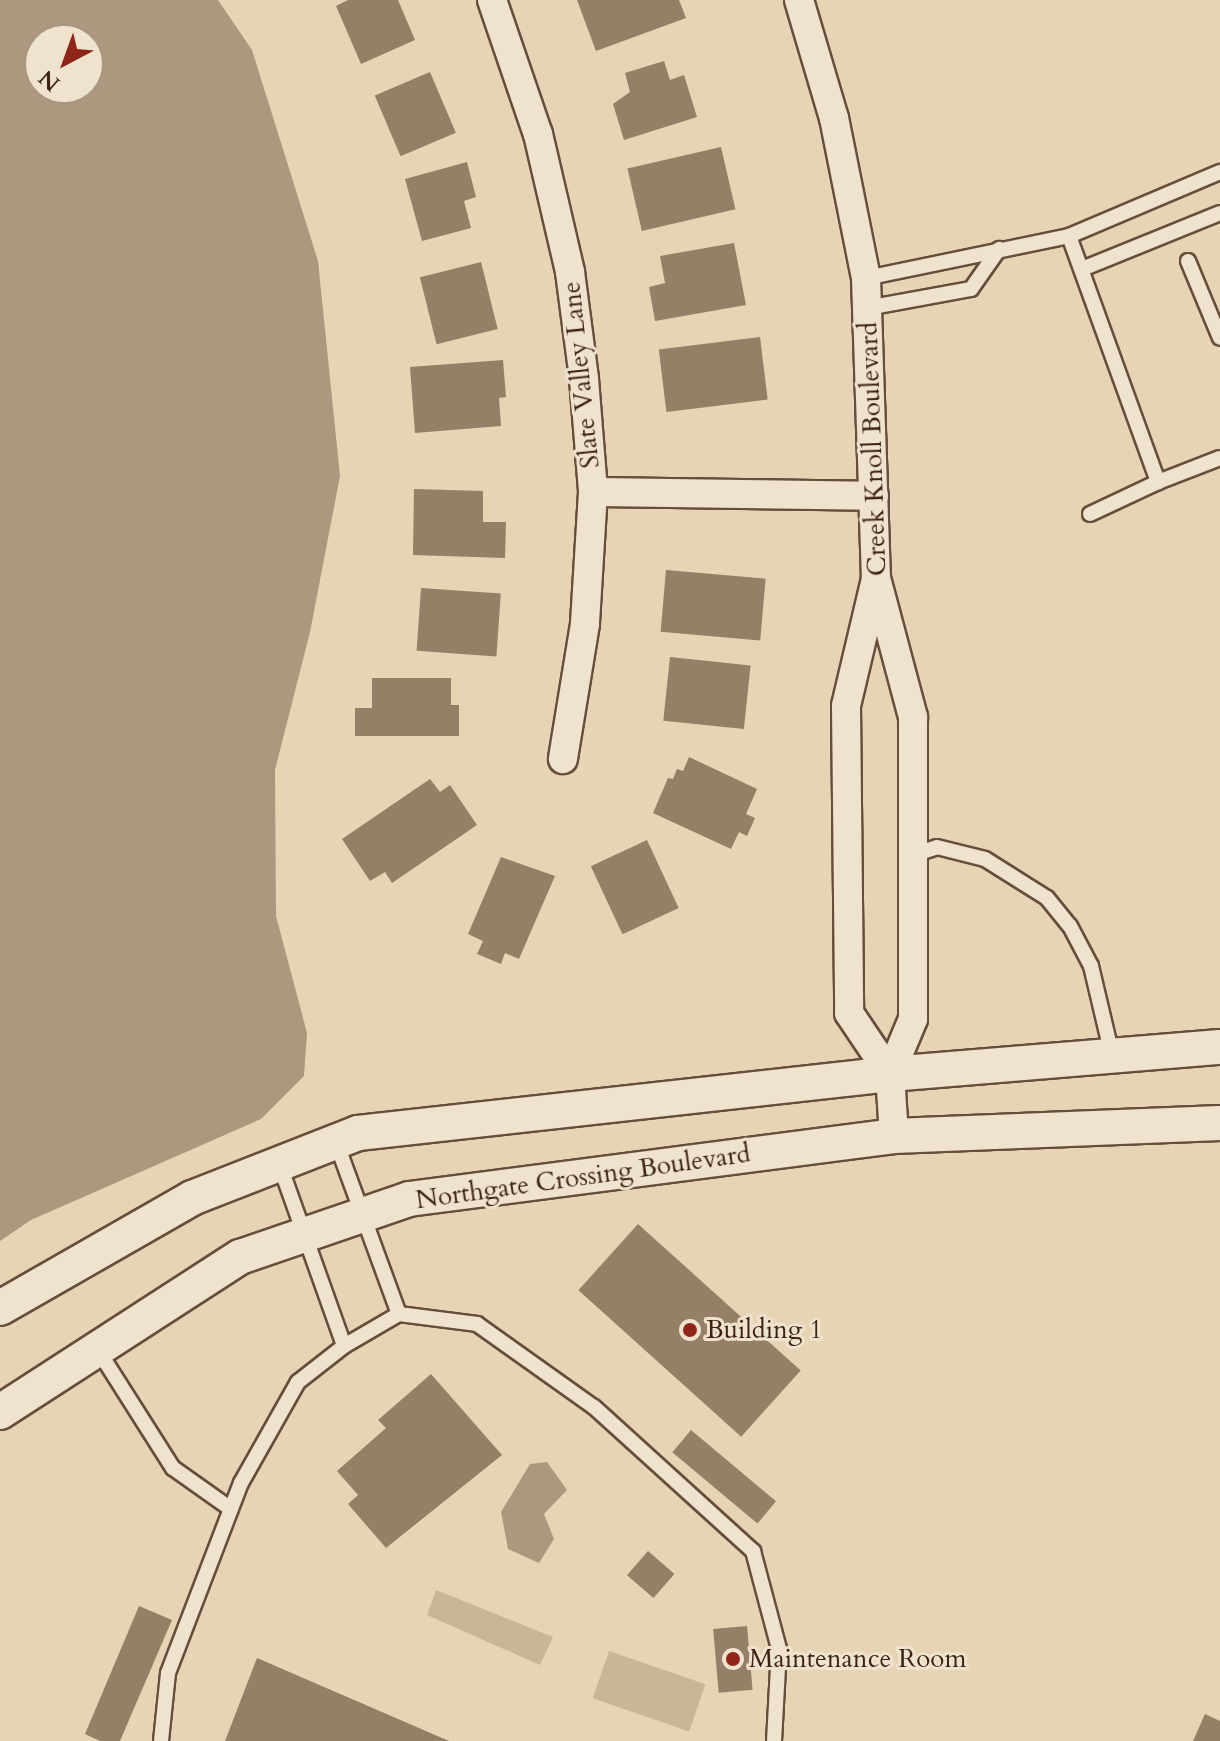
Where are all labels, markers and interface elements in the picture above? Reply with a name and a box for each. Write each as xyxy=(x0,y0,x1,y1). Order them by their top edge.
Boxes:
north arrow xyxy=(24,24,104,104)
text: N xyxy=(33,63,67,98)
street label: Slate Valley Lane xyxy=(556,280,606,470)
street label: Creek Knoll Boulevard xyxy=(853,321,893,577)
street label: Northgate Crossing Boulevard xyxy=(414,1138,752,1216)
place label: Building 1 xyxy=(706,1314,823,1346)
marker: Building 1 xyxy=(681,1321,699,1339)
place label: Maintenance Room xyxy=(749,1643,966,1675)
marker: Maintenance Room xyxy=(724,1650,742,1668)

